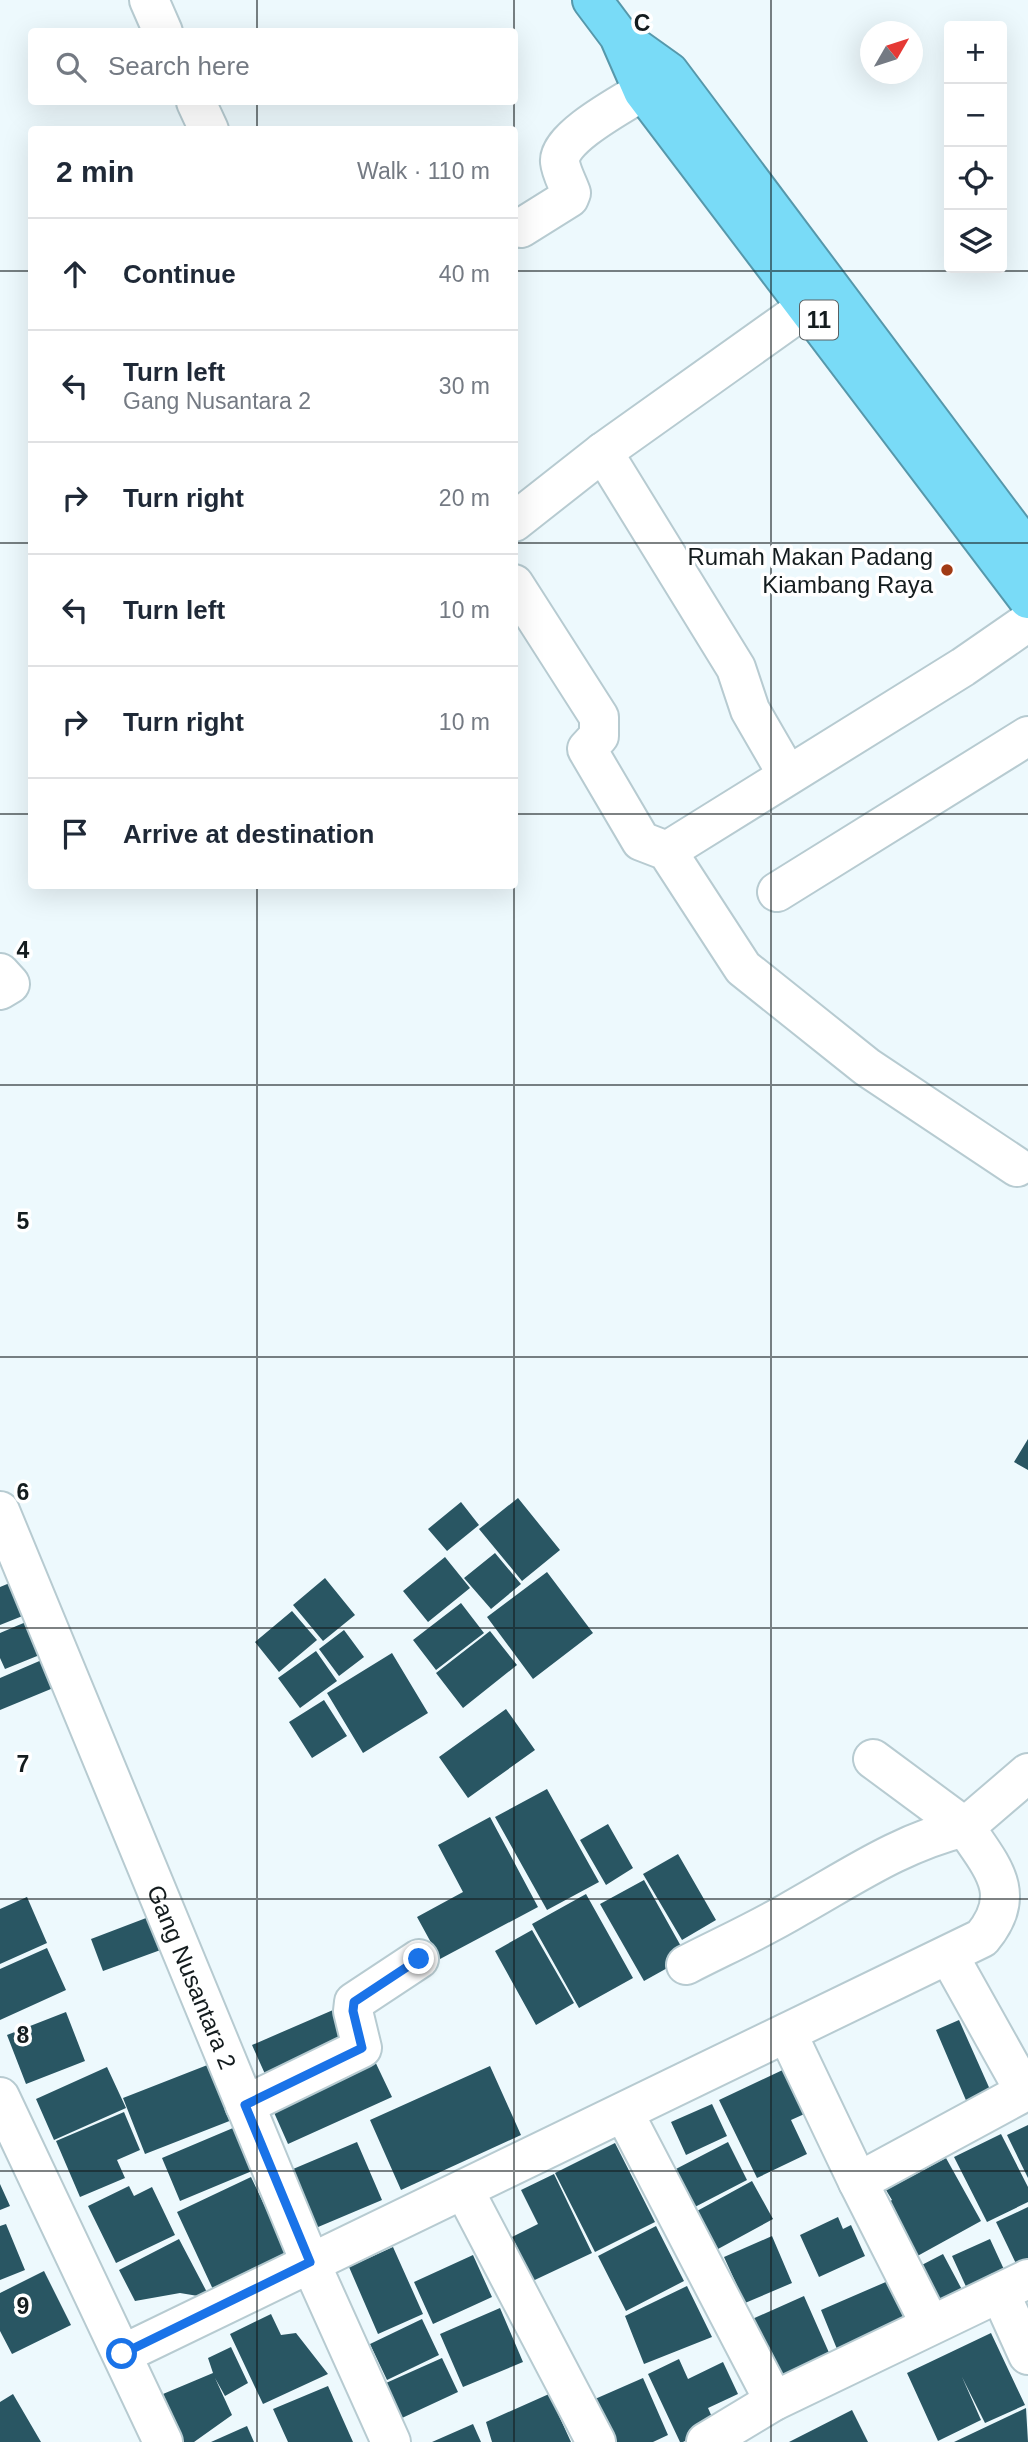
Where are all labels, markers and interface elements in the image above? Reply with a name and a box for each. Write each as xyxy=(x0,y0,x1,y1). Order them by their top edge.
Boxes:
text: C xyxy=(634,10,650,36)
north arrow xyxy=(860,21,923,84)
map controls xyxy=(944,21,1007,273)
button: + xyxy=(944,21,1007,84)
search box xyxy=(28,28,518,105)
icon: search xyxy=(52,48,90,86)
text: Search here xyxy=(108,51,250,81)
button: − xyxy=(944,84,1007,147)
button: locate xyxy=(944,147,1007,210)
text: 2 min xyxy=(56,155,134,188)
text: Walk · 110 m xyxy=(357,158,490,184)
button: layers xyxy=(944,210,1007,273)
icon: ahead xyxy=(56,255,94,293)
text: Continue xyxy=(123,259,236,289)
text: 40 m xyxy=(439,261,490,287)
road number: 11 xyxy=(800,300,838,340)
text: Turn left xyxy=(123,357,225,387)
icon: left xyxy=(56,367,94,405)
text: 30 m xyxy=(439,373,490,399)
text: Gang Nusantara 2 xyxy=(123,388,311,414)
icon: right xyxy=(56,479,94,517)
text: Turn right xyxy=(123,483,244,513)
text: 20 m xyxy=(439,485,490,511)
place label: Rumah Makan Padang Kiambang Raya xyxy=(688,543,934,598)
marker: Rumah Makan Padang Kiambang Raya xyxy=(939,562,955,578)
icon: left xyxy=(56,591,94,629)
text: Turn left xyxy=(123,595,225,625)
text: 10 m xyxy=(439,597,490,623)
icon: right xyxy=(56,703,94,741)
text: Turn right xyxy=(123,707,244,737)
text: 10 m xyxy=(439,709,490,735)
icon: arrive xyxy=(56,815,94,853)
text: Arrive at destination xyxy=(123,819,374,849)
text: 4 xyxy=(17,937,30,963)
text: 5 xyxy=(17,1208,30,1234)
text: 6 xyxy=(17,1479,29,1505)
text: 7 xyxy=(17,1751,29,1777)
street label: Gang Nusantara 2 xyxy=(142,1881,242,2073)
route end xyxy=(403,1943,434,1974)
text: 8 xyxy=(17,2022,30,2048)
text: 9 xyxy=(17,2293,29,2319)
route start xyxy=(106,2338,137,2369)

